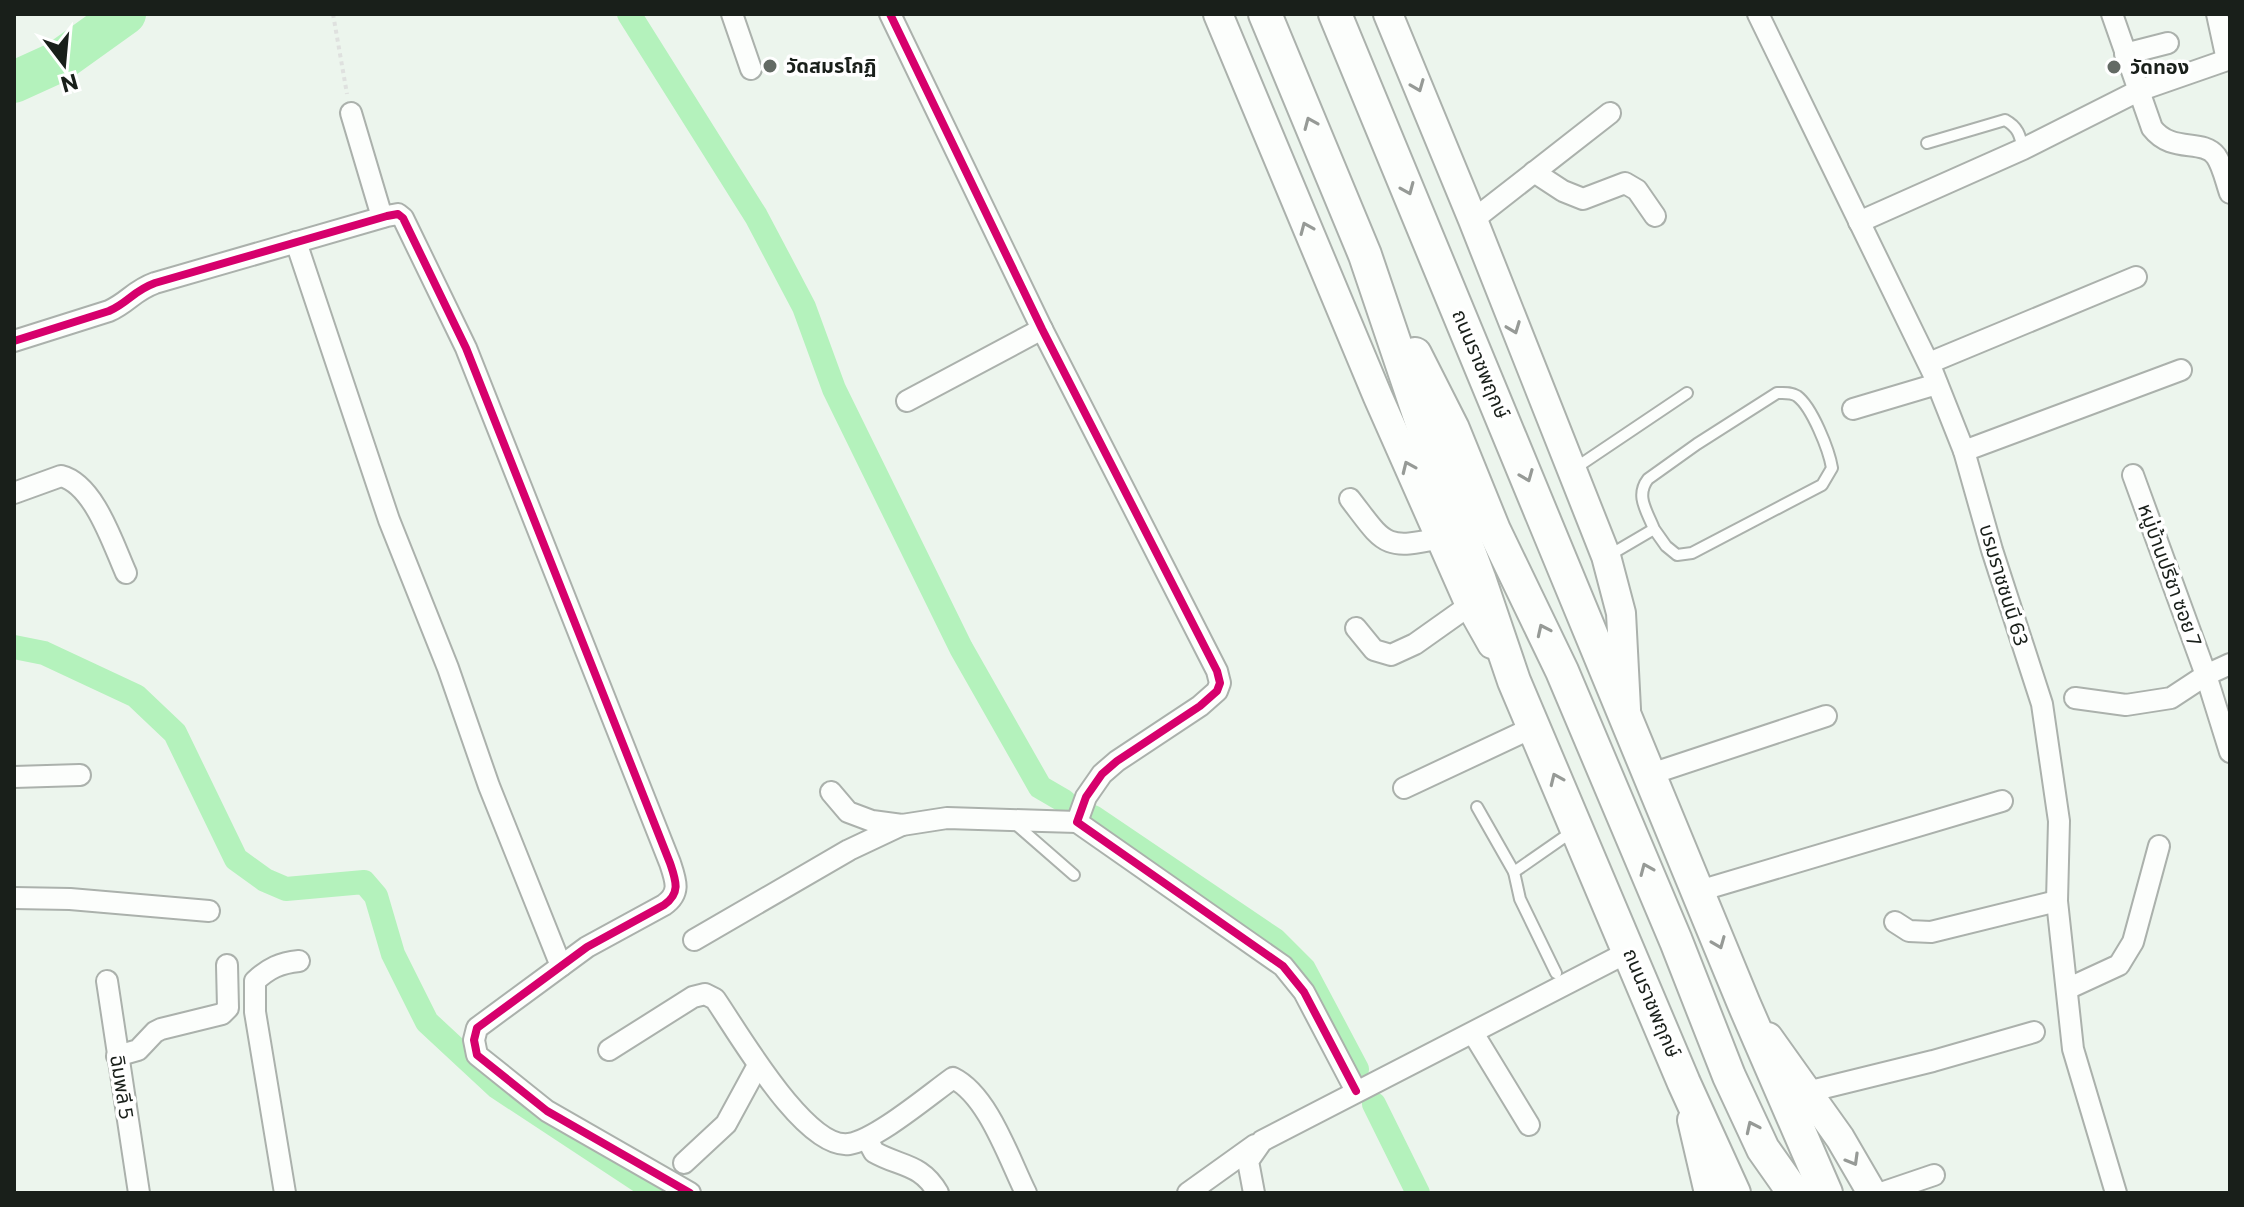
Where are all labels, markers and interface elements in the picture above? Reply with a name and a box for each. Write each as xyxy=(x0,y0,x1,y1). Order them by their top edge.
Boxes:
north arrow xyxy=(24,24,104,104)
place label: วัดสมรโกฏิ xyxy=(786,53,876,77)
place label: วัดทอง xyxy=(2130,54,2189,78)
marker: วัดสมรโกฏิ xyxy=(761,57,779,75)
marker: วัดทอง xyxy=(2105,58,2123,76)
text: N xyxy=(58,68,81,99)
one-way arrow xyxy=(1408,78,1424,92)
one-way arrow xyxy=(1304,117,1320,131)
one-way arrow xyxy=(1398,181,1415,195)
one-way arrow xyxy=(1299,221,1316,235)
street label: ถนนราชพฤกษ์ xyxy=(1448,305,1516,422)
one-way arrow xyxy=(1504,320,1521,334)
one-way arrow xyxy=(1402,460,1418,475)
one-way arrow xyxy=(1517,468,1534,482)
street label: หมู่บ้านปรีชา ซอย 7 xyxy=(2132,500,2208,650)
street label: บรมราชชนนี 63 xyxy=(1975,521,2035,648)
one-way arrow xyxy=(1537,624,1553,638)
one-way arrow xyxy=(1550,772,1566,787)
one-way arrow xyxy=(1639,863,1655,877)
one-way arrow xyxy=(1710,935,1726,949)
street label: ถนนราชพฤกษ์ xyxy=(1619,944,1687,1061)
street label: ฉิมพลี 5 xyxy=(106,1053,140,1121)
one-way arrow xyxy=(1746,1121,1762,1135)
one-way arrow xyxy=(1843,1151,1859,1166)

